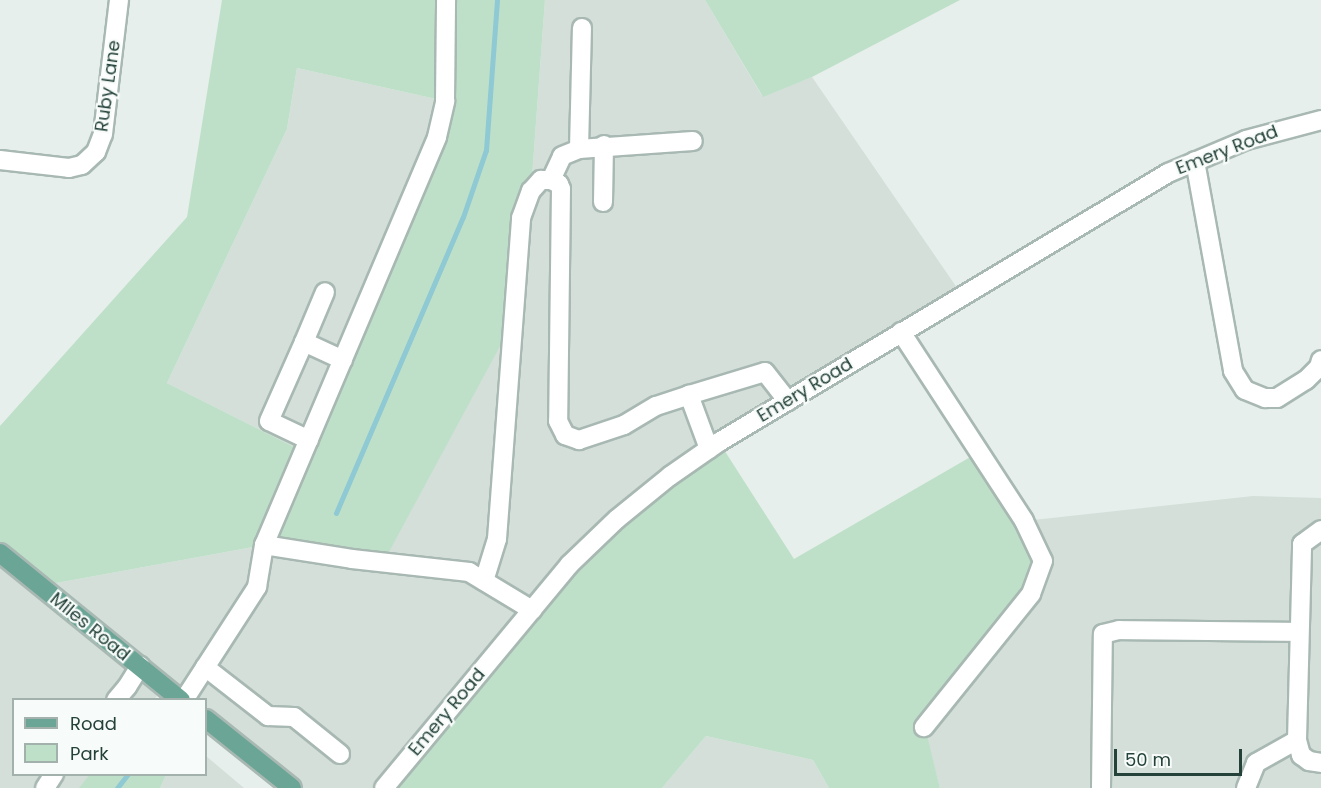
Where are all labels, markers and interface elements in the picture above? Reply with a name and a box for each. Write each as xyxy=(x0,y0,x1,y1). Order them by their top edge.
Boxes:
street label: Ruby Lane xyxy=(91,39,125,133)
street label: Emery Road xyxy=(1173,121,1281,179)
street label: Emery Road xyxy=(753,353,857,427)
street label: Miles Road xyxy=(46,588,134,666)
street label: Emery Road xyxy=(404,664,490,760)
legend xyxy=(12,698,207,776)
text: Road xyxy=(70,711,117,736)
scale bar xyxy=(1117,737,1244,775)
text: Park xyxy=(70,741,109,766)
text: 50 m xyxy=(1125,747,1171,772)

